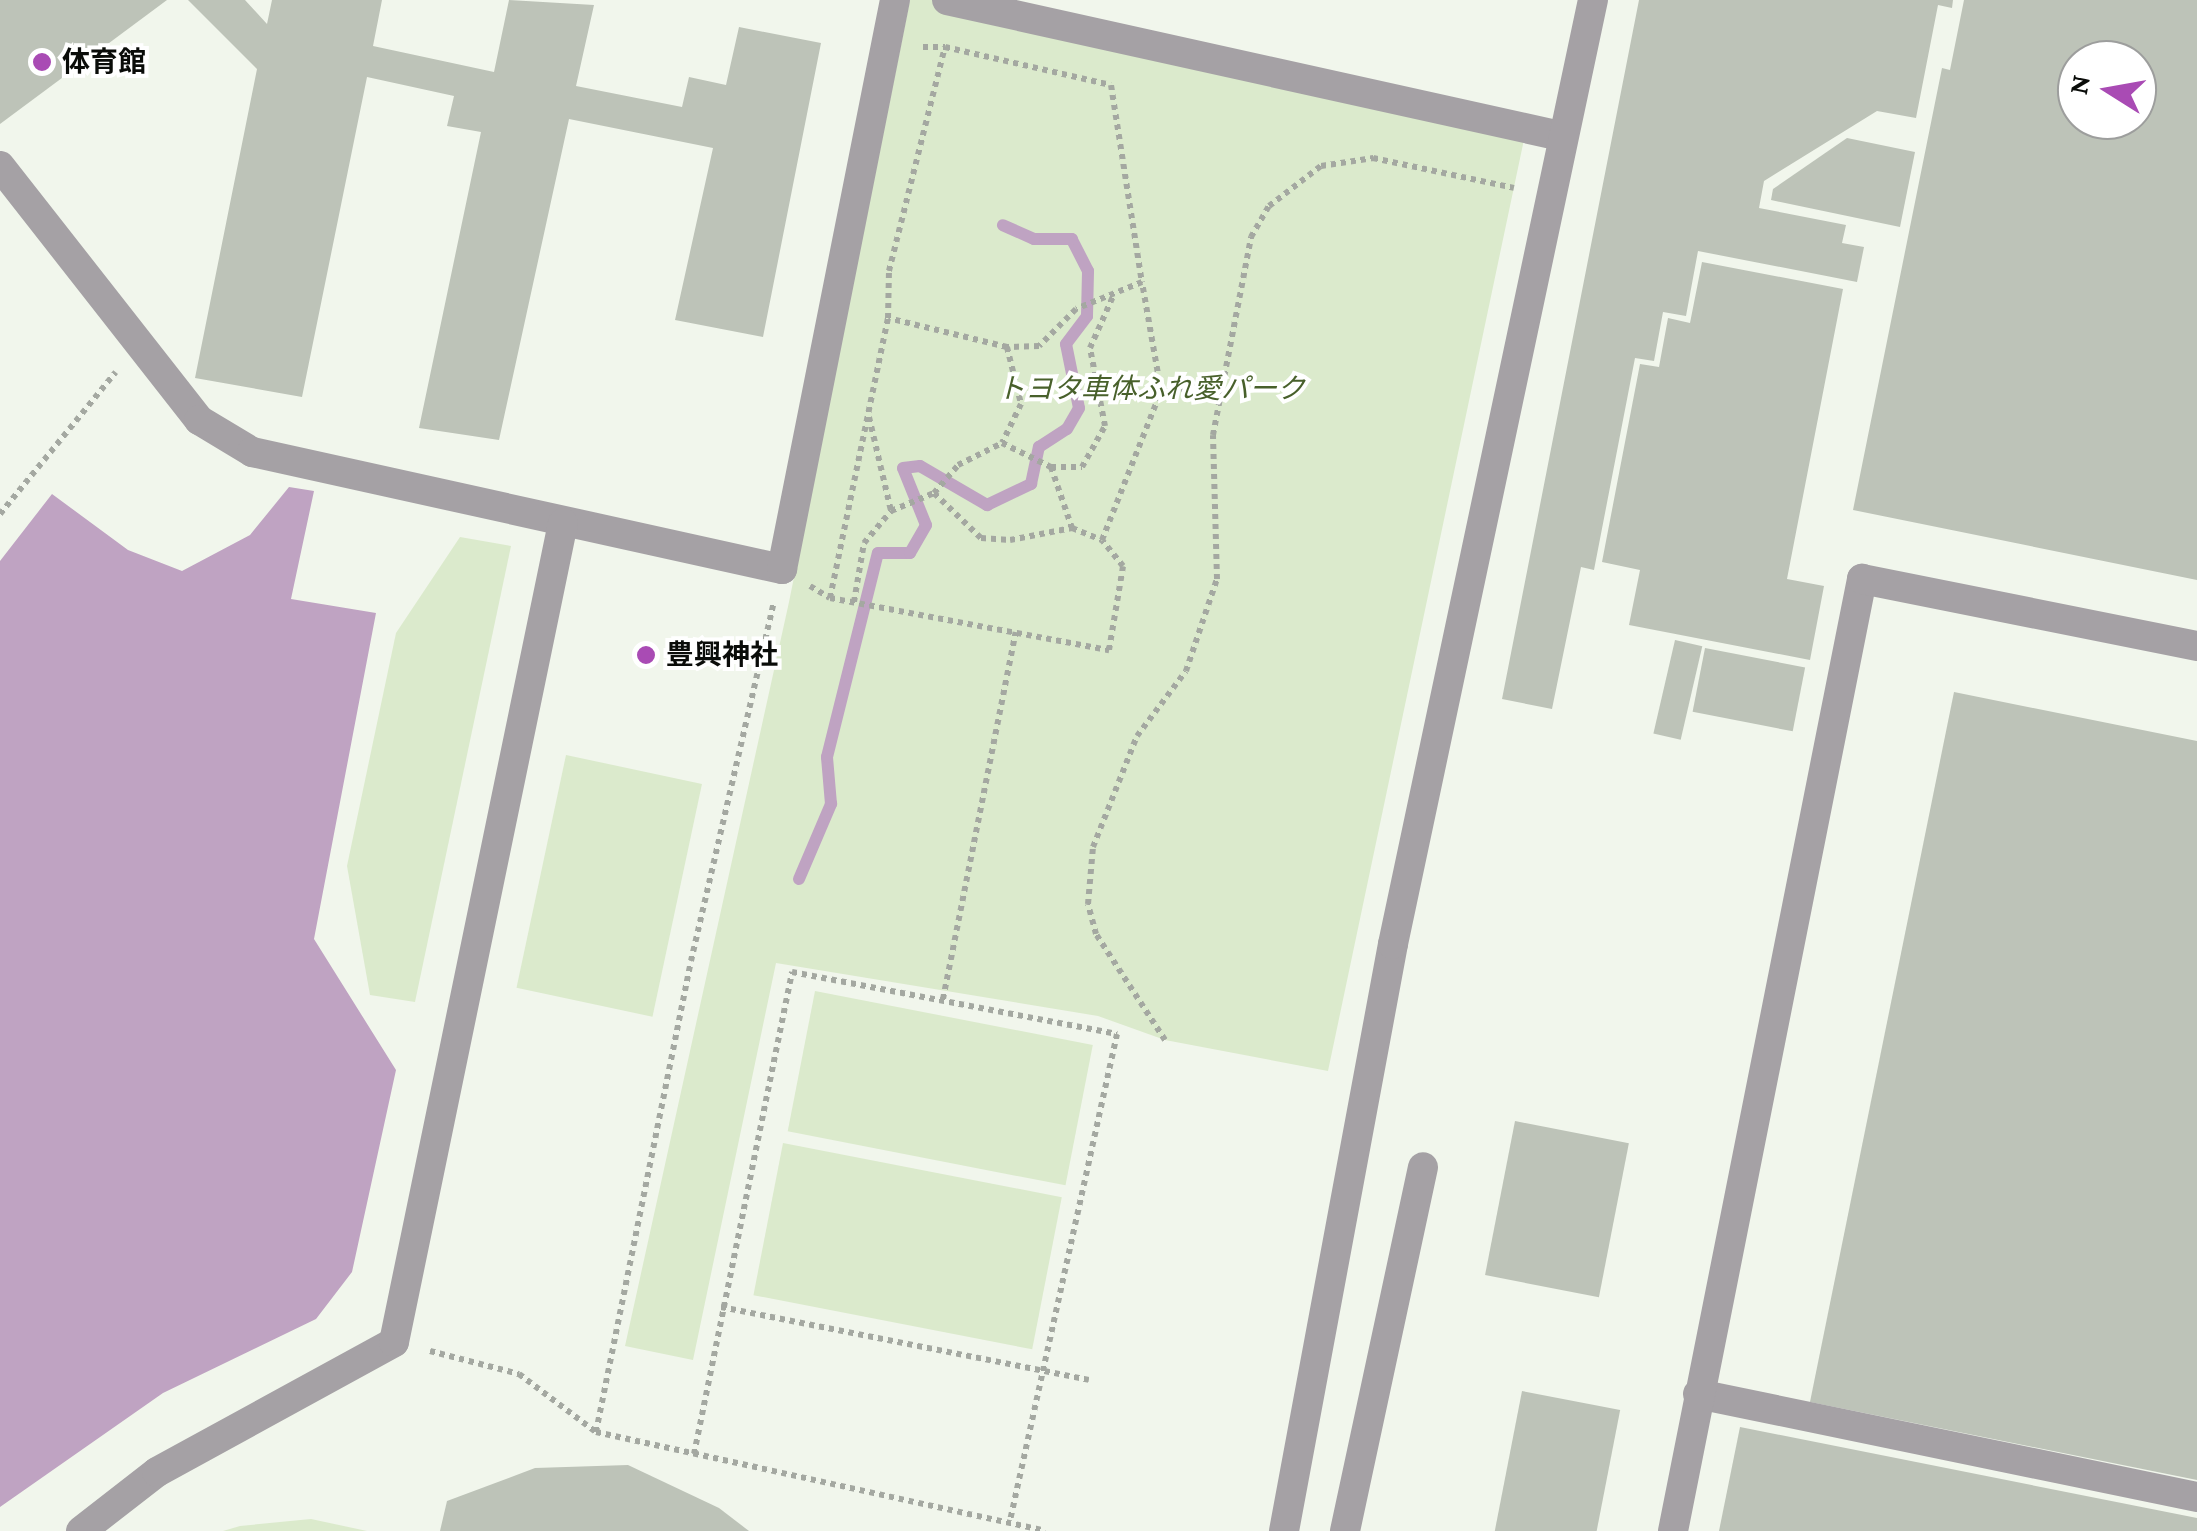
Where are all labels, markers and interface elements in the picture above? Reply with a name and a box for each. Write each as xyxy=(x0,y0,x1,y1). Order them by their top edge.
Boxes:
north arrow xyxy=(2057,40,2157,140)
place label: 体育館 xyxy=(62,45,146,79)
marker: 体育館 xyxy=(31,51,53,73)
text: N xyxy=(2062,72,2096,97)
park label: トヨタ車体ふれ愛パーク xyxy=(997,372,1305,406)
place label: 豊興神社 xyxy=(666,638,778,672)
marker: 豊興神社 xyxy=(635,644,657,666)

